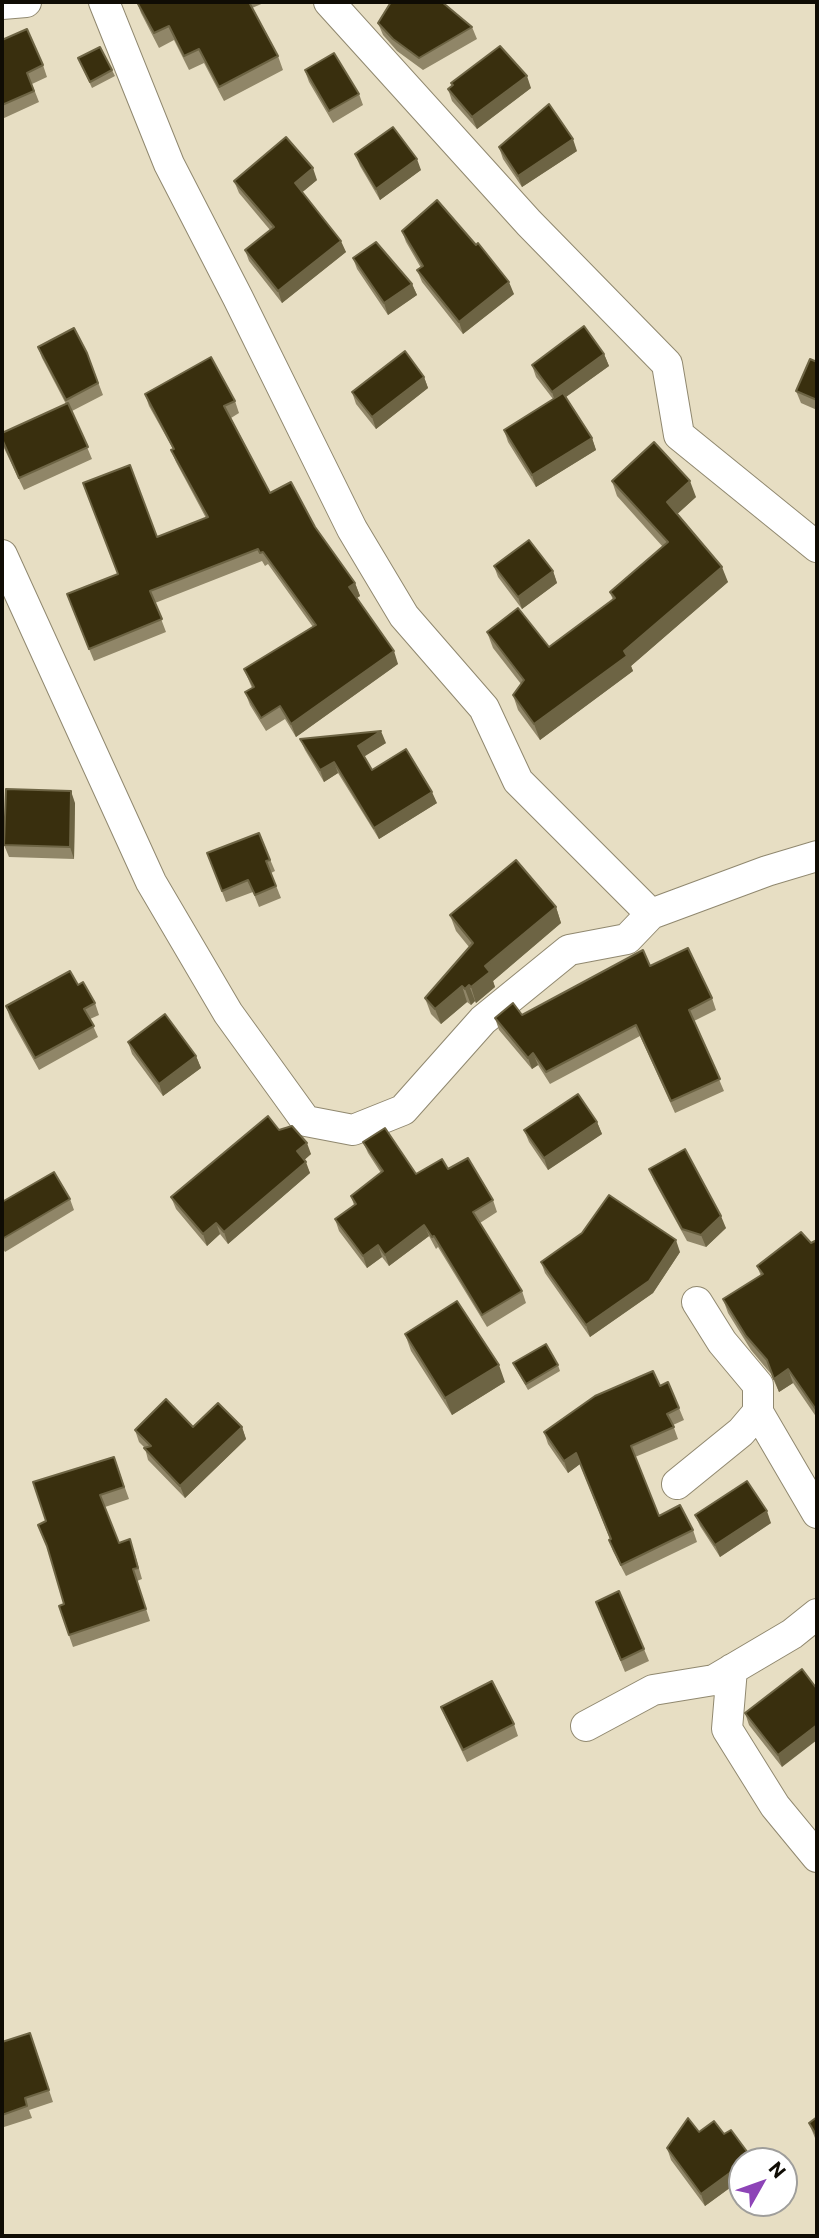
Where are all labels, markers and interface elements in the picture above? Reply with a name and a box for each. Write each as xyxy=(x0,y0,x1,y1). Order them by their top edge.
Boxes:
north arrow xyxy=(728,2147,798,2217)
text: N xyxy=(765,2157,791,2182)

